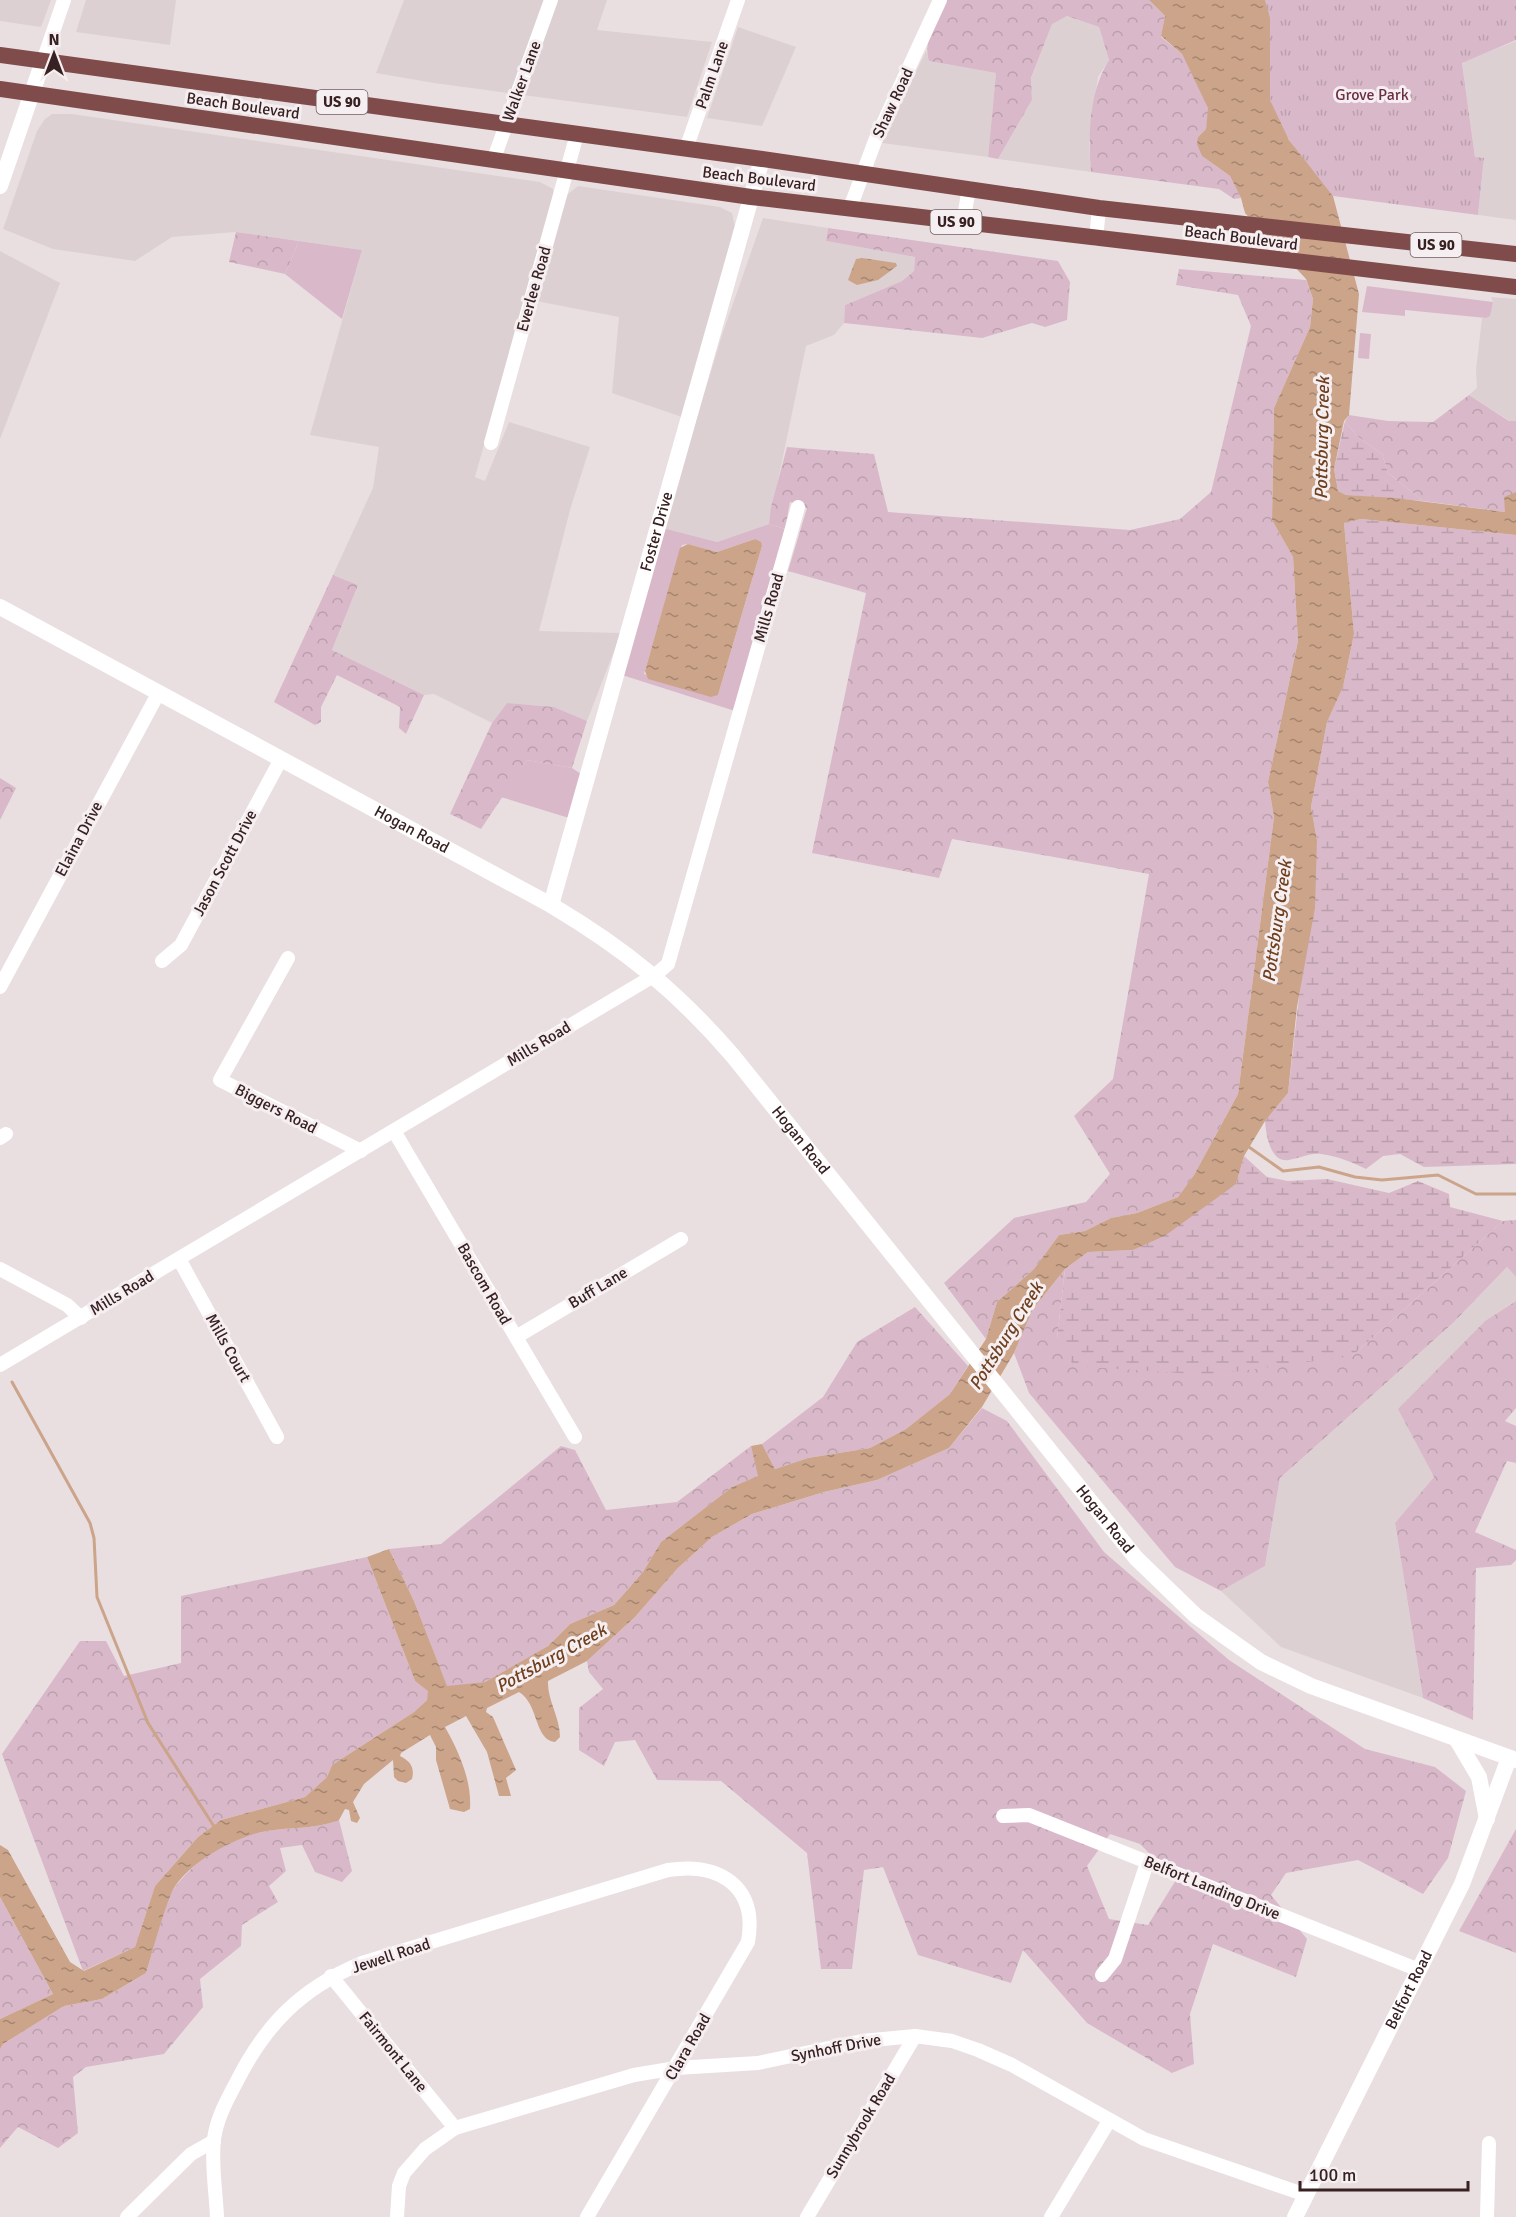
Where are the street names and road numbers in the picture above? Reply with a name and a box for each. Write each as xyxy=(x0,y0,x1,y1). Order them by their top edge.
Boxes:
street label: Walker Lane xyxy=(498,38,546,124)
street label: Palm Lane xyxy=(691,38,733,112)
street label: Shaw Road xyxy=(868,65,918,141)
street label: Beach Boulevard xyxy=(185,88,301,124)
road number: US 90 xyxy=(316,90,368,114)
street label: Beach Boulevard xyxy=(701,162,817,196)
road number: US 90 xyxy=(930,210,982,234)
street label: Beach Boulevard xyxy=(1183,221,1299,255)
road number: US 90 xyxy=(1410,233,1462,257)
street label: Everlee Road xyxy=(512,244,556,334)
street label: Foster Drive xyxy=(636,490,677,574)
street label: Mills Road xyxy=(750,571,788,645)
street label: Elaina Drive xyxy=(51,798,107,880)
street label: Hogan Road xyxy=(371,801,453,858)
street label: Jason Scott Drive xyxy=(189,806,261,920)
street label: Mills Road xyxy=(503,1017,575,1071)
street label: Biggers Road xyxy=(232,1080,320,1138)
street label: Hogan Road xyxy=(767,1102,834,1178)
street label: Bascom Road xyxy=(453,1240,515,1328)
street label: Buff Lane xyxy=(565,1263,631,1313)
street label: Mills Road xyxy=(86,1266,158,1320)
street label: Mills Court xyxy=(201,1310,255,1386)
street label: Hogan Road xyxy=(1071,1481,1138,1557)
street label: Belfort Landing Drive xyxy=(1141,1851,1283,1925)
street label: Jewell Road xyxy=(349,1934,433,1978)
street label: Belfort Road xyxy=(1381,1947,1437,2033)
street label: Fairmont Lane xyxy=(354,2008,432,2096)
street label: Clara Road xyxy=(661,2010,715,2084)
street label: Synhoff Drive xyxy=(789,2029,883,2067)
street label: Sunnybrook Road xyxy=(822,2070,900,2182)

